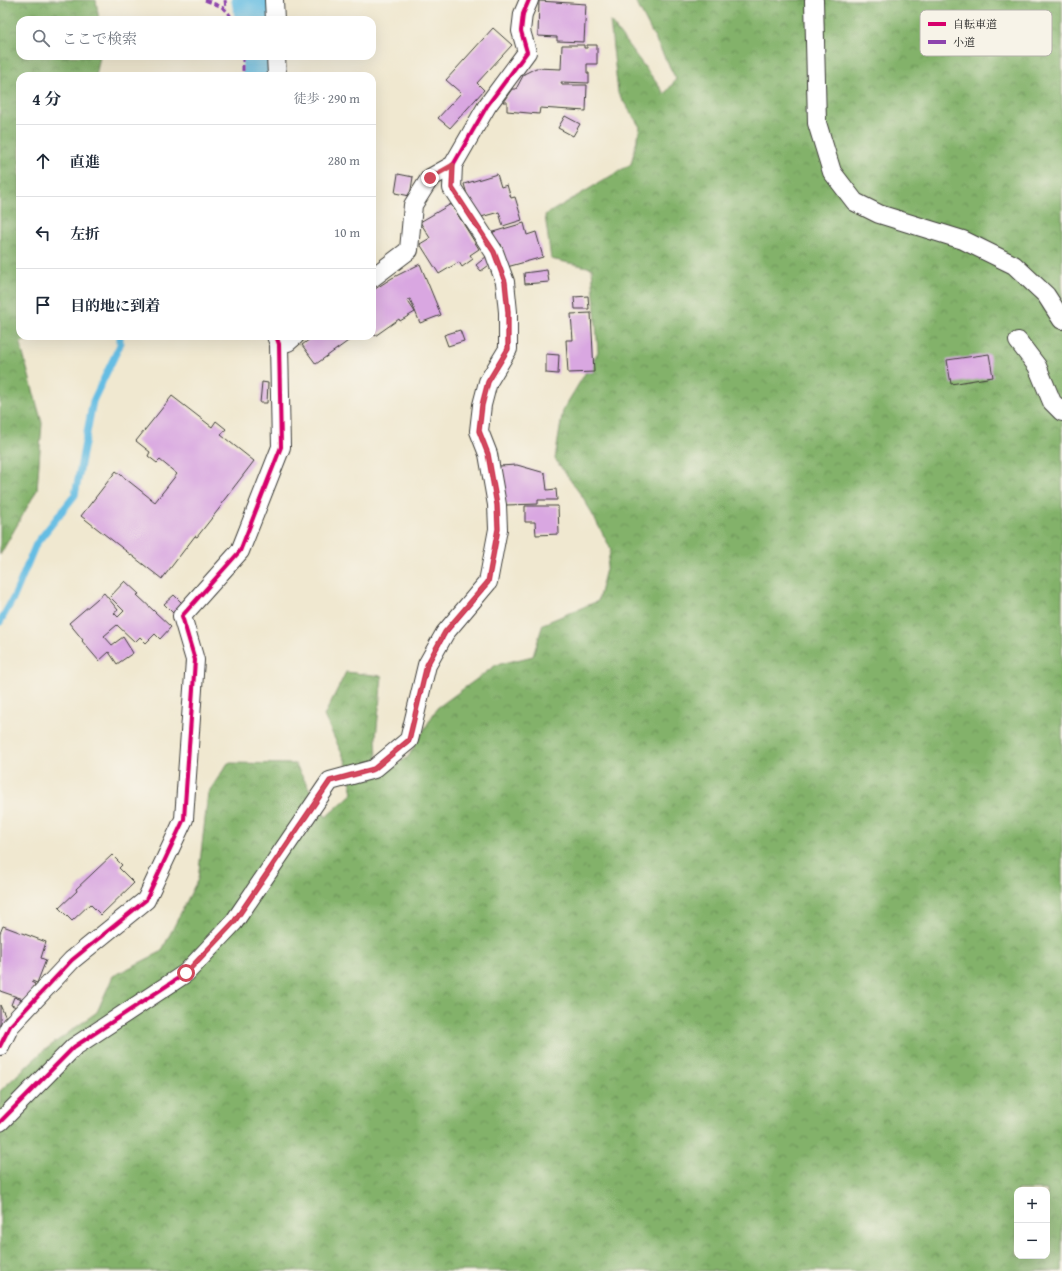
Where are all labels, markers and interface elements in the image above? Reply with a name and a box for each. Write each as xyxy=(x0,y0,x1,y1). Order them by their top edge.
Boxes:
legend xyxy=(920,10,1052,56)
search box xyxy=(16,16,376,60)
text: 自転車道 xyxy=(953,16,997,32)
icon: search xyxy=(30,27,52,49)
text: ここで検索 xyxy=(62,28,137,49)
text: 小道 xyxy=(953,34,975,50)
text: 4 分 xyxy=(32,86,62,111)
text: 徒歩 · 290 m xyxy=(294,89,360,108)
icon: ahead xyxy=(32,150,54,172)
text: 直進 xyxy=(70,151,100,172)
text: 280 m xyxy=(328,151,360,170)
route end xyxy=(421,169,439,187)
icon: left xyxy=(32,222,54,244)
text: 左折 xyxy=(70,223,100,244)
text: 10 m xyxy=(334,223,360,242)
icon: arrive xyxy=(32,294,54,316)
text: 目的地に到着 xyxy=(70,295,160,316)
route start xyxy=(177,964,195,982)
map controls xyxy=(1014,1187,1050,1259)
button: + xyxy=(1014,1187,1050,1223)
button: − xyxy=(1014,1223,1050,1259)

